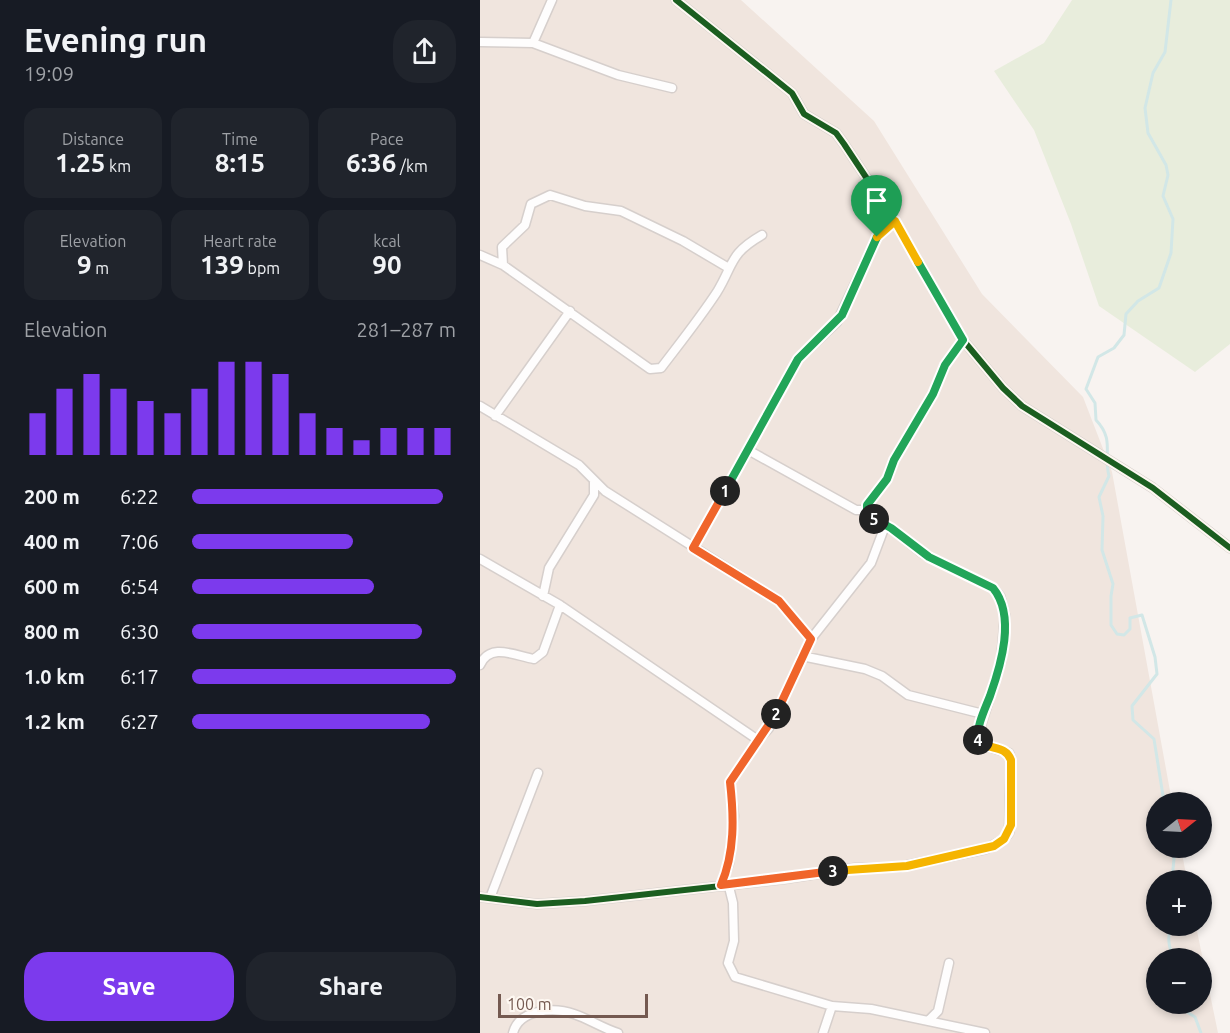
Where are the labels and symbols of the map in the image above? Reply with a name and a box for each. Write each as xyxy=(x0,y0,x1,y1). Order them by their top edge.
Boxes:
pin xyxy=(851,175,902,237)
pin: 1 xyxy=(710,476,740,506)
pin: 5 xyxy=(859,504,889,534)
pin: 2 xyxy=(761,699,791,729)
pin: 4 xyxy=(963,725,993,755)
north arrow xyxy=(1146,792,1212,858)
pin: 3 xyxy=(818,856,848,886)
scale bar xyxy=(498,991,648,1018)

